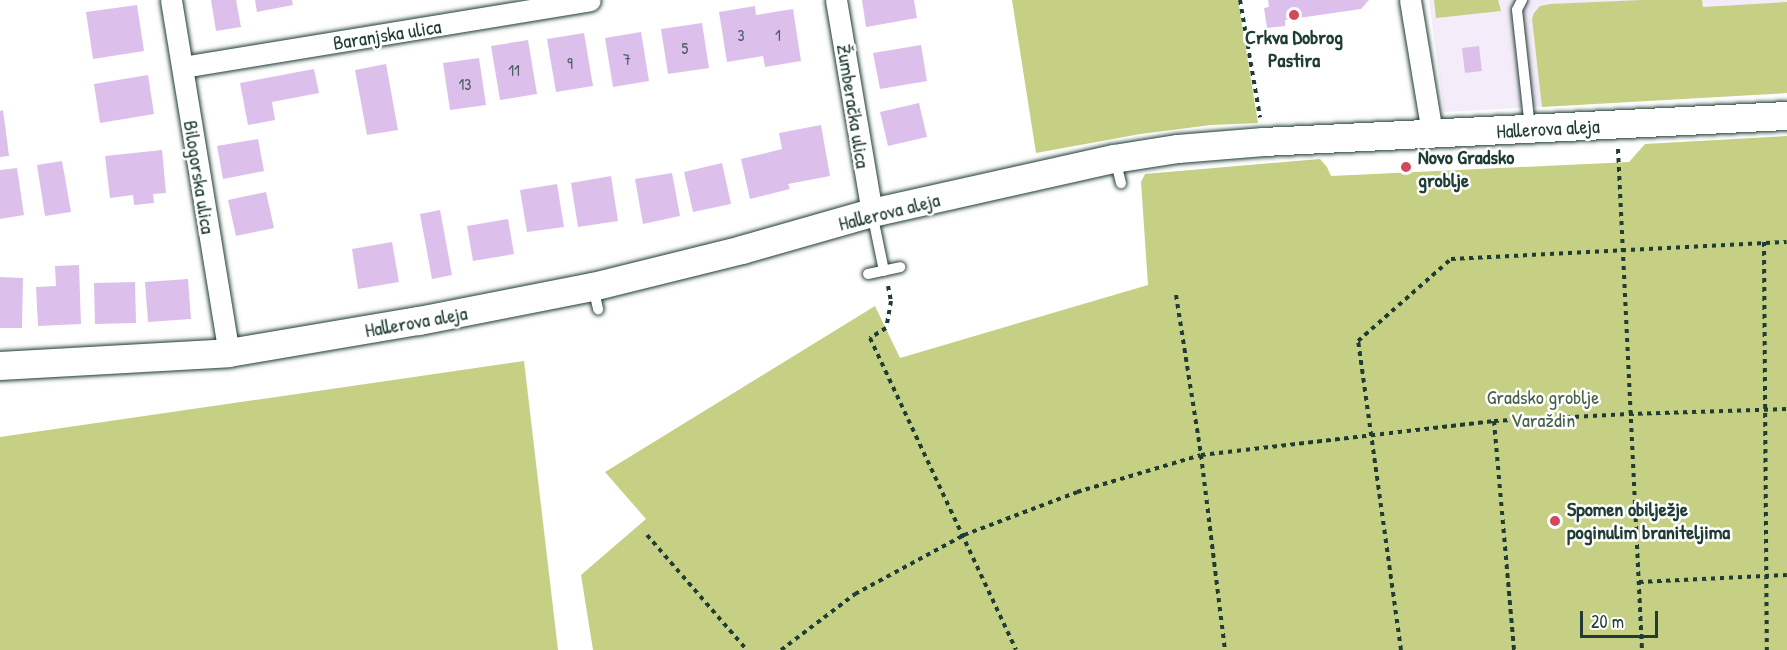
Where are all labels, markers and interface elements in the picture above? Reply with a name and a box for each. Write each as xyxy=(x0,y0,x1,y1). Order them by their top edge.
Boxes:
marker: Crkva Dobrog Pastira xyxy=(1287,8,1301,22)
street label: Baranjska ulica xyxy=(331,14,443,54)
place label: Crkva Dobrog Pastira xyxy=(1245,24,1343,71)
house number: 3 xyxy=(737,25,745,45)
house number: 1 xyxy=(775,25,781,45)
house number: 5 xyxy=(682,38,688,58)
street label: Žumberačka ulica xyxy=(832,42,876,170)
house number: 7 xyxy=(623,49,631,69)
house number: 9 xyxy=(567,53,573,73)
house number: 11 xyxy=(508,60,520,80)
house number: 13 xyxy=(459,74,471,94)
street label: Hallerova aleja xyxy=(1496,113,1600,143)
street label: Bilogorska ulica xyxy=(179,119,221,235)
place label: Novo Gradsko groblje xyxy=(1418,144,1514,191)
marker: Novo Gradsko groblje xyxy=(1399,160,1413,174)
street label: Hallerova aleja xyxy=(836,187,942,235)
street label: Hallerova aleja xyxy=(363,300,469,342)
park label: Gradsko groblje Varaždin xyxy=(1487,385,1599,432)
place label: Spomen obilježje poginulim braniteljima xyxy=(1567,497,1730,544)
marker: Spomen obilježje poginulim braniteljima xyxy=(1548,514,1562,528)
scale bar xyxy=(1583,599,1661,637)
text: 20 m xyxy=(1591,609,1624,634)

